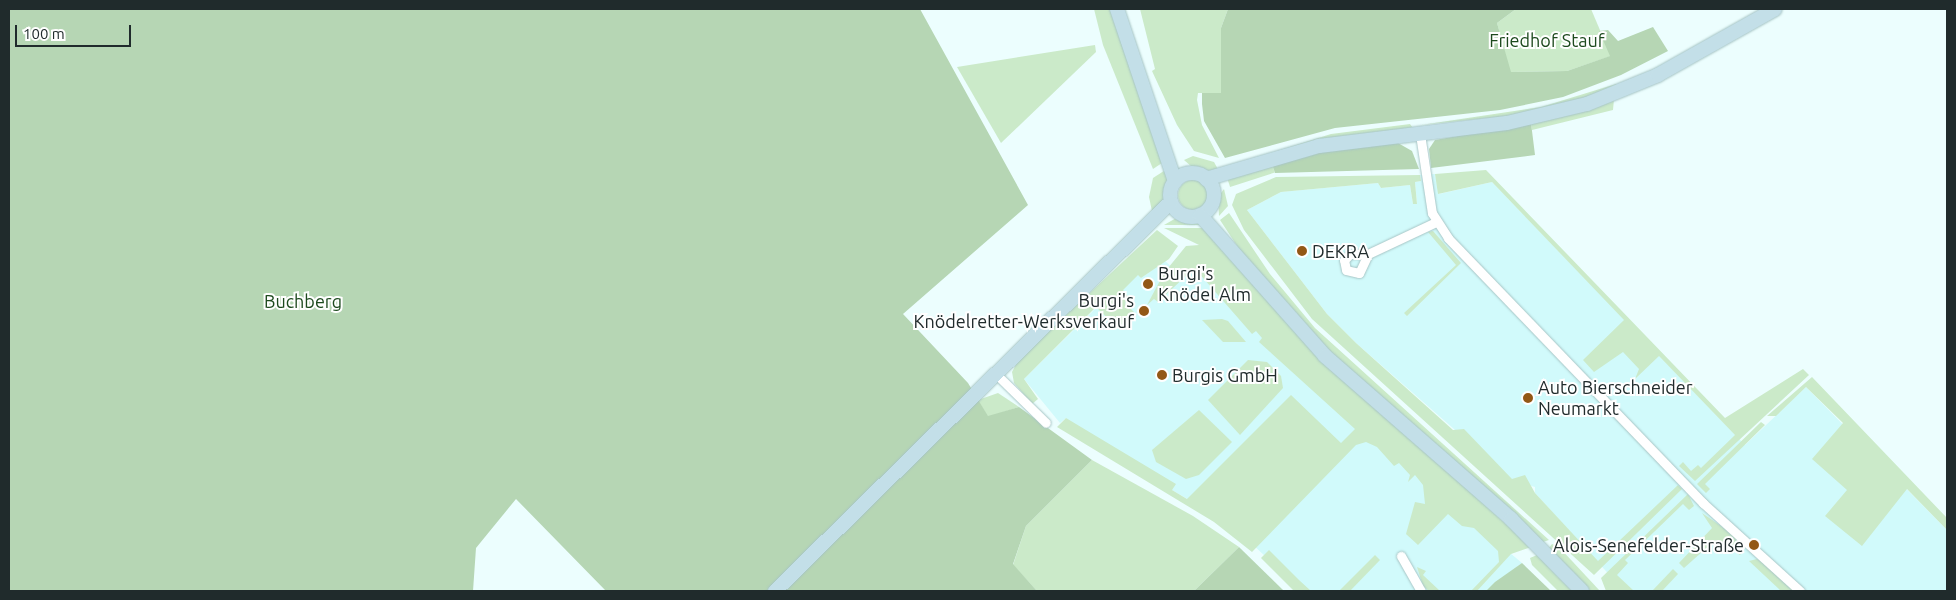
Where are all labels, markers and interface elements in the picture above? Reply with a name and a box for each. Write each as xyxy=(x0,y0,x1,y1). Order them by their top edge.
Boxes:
scale bar xyxy=(18,15,134,47)
text: 100 m xyxy=(23,25,65,42)
park label: Friedhof Stauf xyxy=(1489,29,1605,51)
place label: DEKRA xyxy=(1312,240,1369,262)
marker: DEKRA xyxy=(1296,245,1308,257)
place label: Burgi's Knödel Alm xyxy=(1158,263,1251,306)
marker: Burgi's Knödel Alm xyxy=(1142,278,1154,290)
park label: Buchberg xyxy=(264,290,342,312)
place label: Burgi's Knödelretter-Werksverkauf xyxy=(914,290,1134,332)
marker: Burgi's Knödelretter-Werksverkauf xyxy=(1138,305,1150,317)
place label: Burgis GmbH xyxy=(1172,364,1278,386)
marker: Burgis GmbH xyxy=(1156,369,1168,381)
place label: Auto Bierschneider Neumarkt xyxy=(1538,377,1693,419)
marker: Auto Bierschneider Neumarkt xyxy=(1522,392,1534,404)
place label: Alois-Senefelder-Straße xyxy=(1553,534,1744,556)
marker: Alois-Senefelder-Straße xyxy=(1748,539,1760,551)

